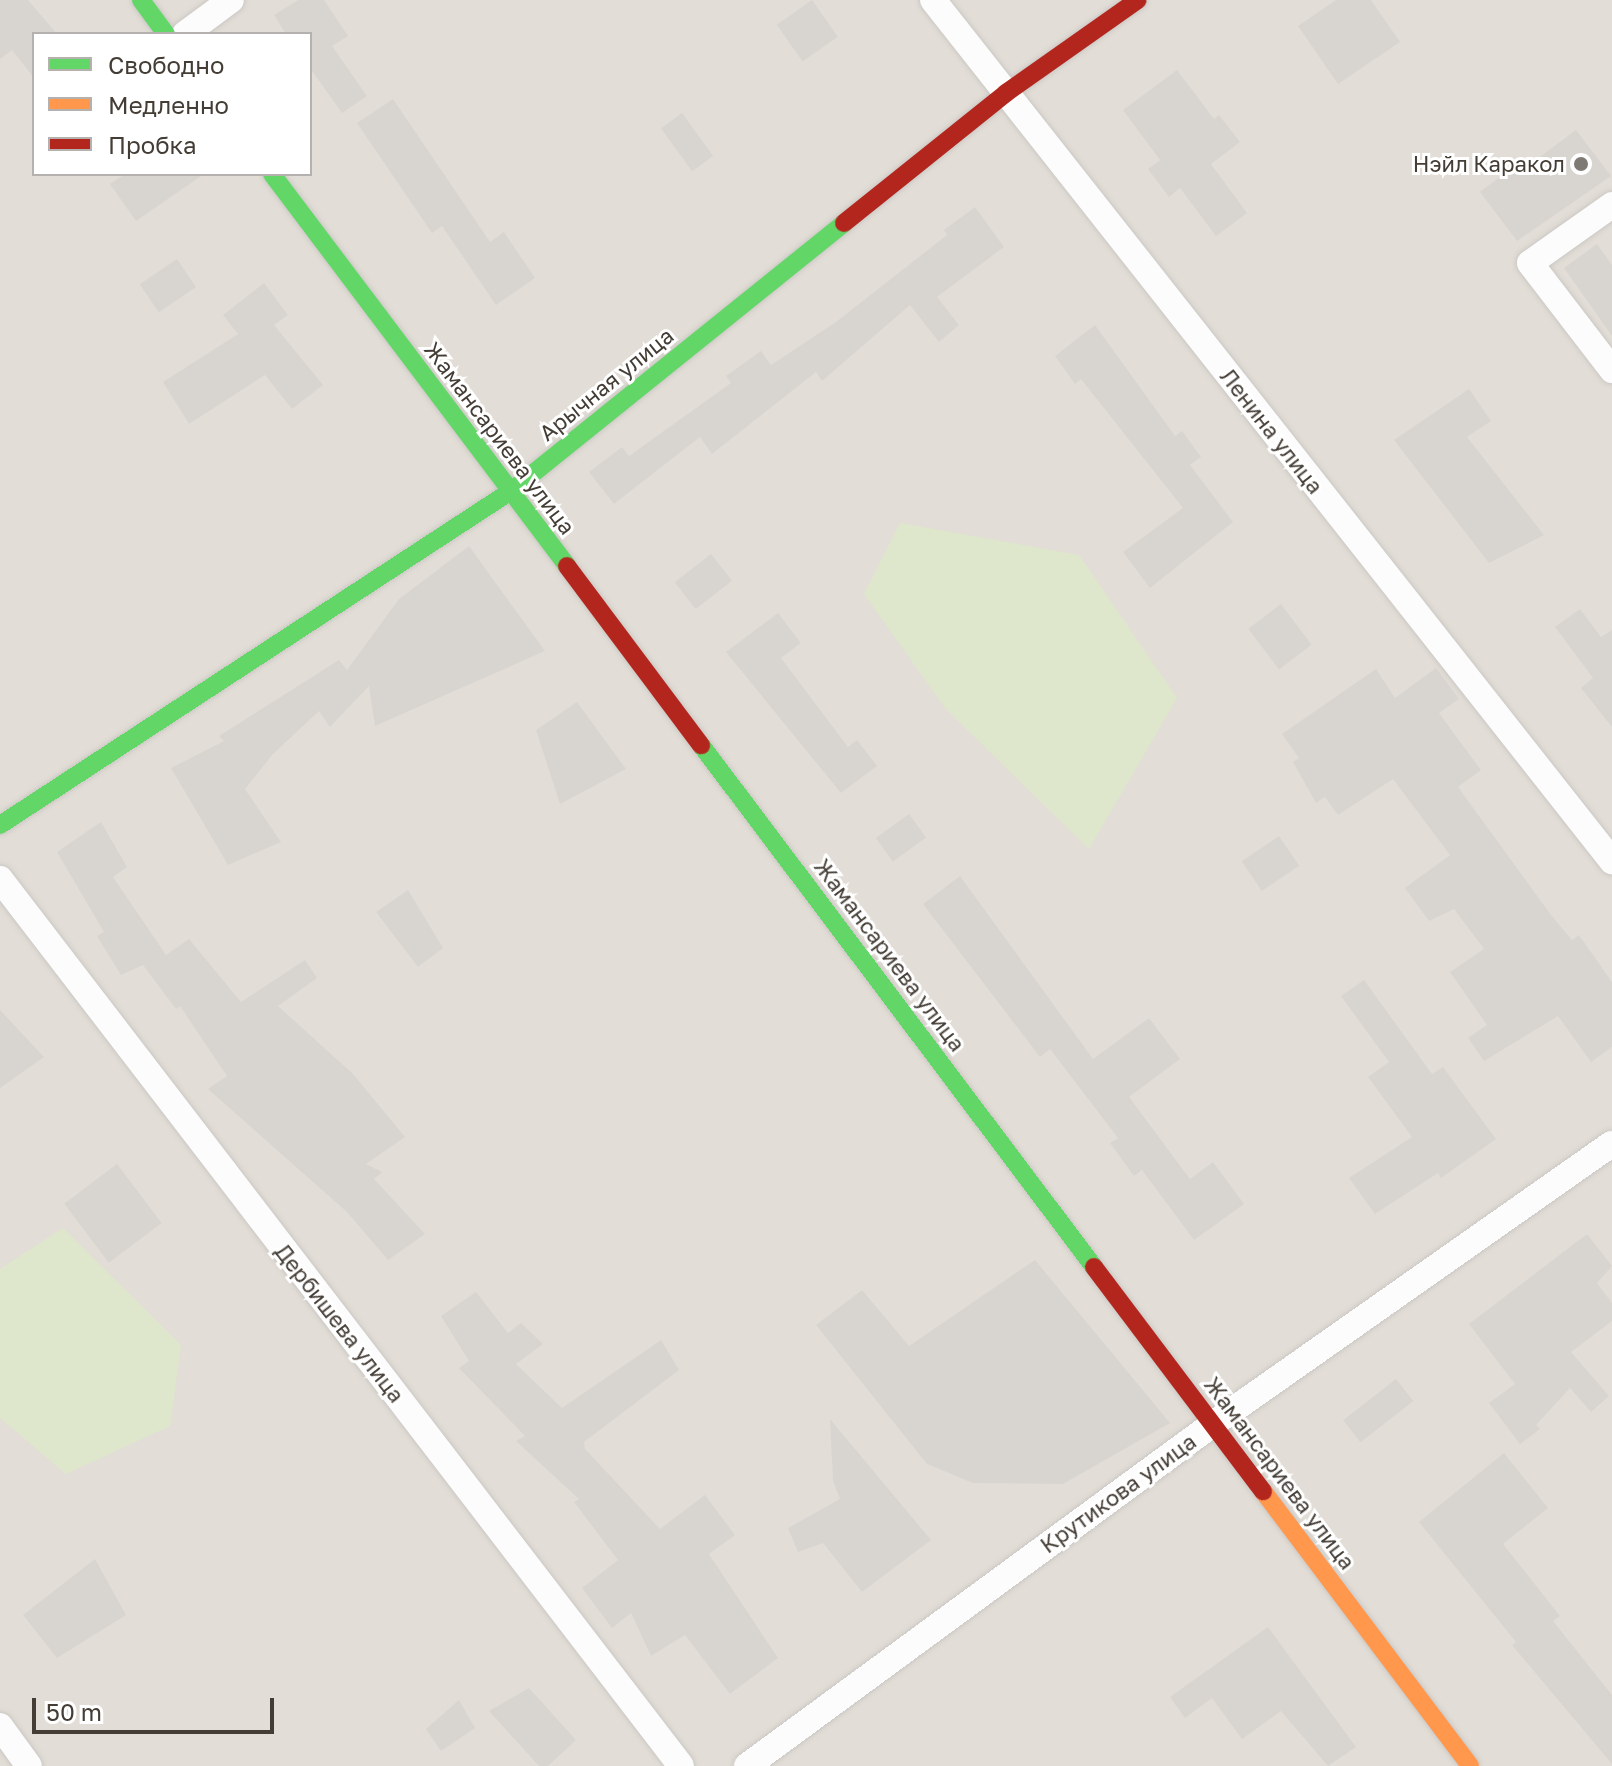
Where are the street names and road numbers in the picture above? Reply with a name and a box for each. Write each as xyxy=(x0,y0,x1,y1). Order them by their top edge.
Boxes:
street label: Арычная улица xyxy=(534,322,678,446)
street label: Жамансариева улица xyxy=(419,337,581,539)
street label: Ленина улица xyxy=(1215,363,1329,499)
street label: Жамансариева улица xyxy=(809,854,971,1056)
street label: Дербишева улица xyxy=(270,1238,410,1408)
street label: Жамансариева улица xyxy=(1199,1372,1361,1574)
street label: Крутикова улица xyxy=(1035,1428,1201,1558)

